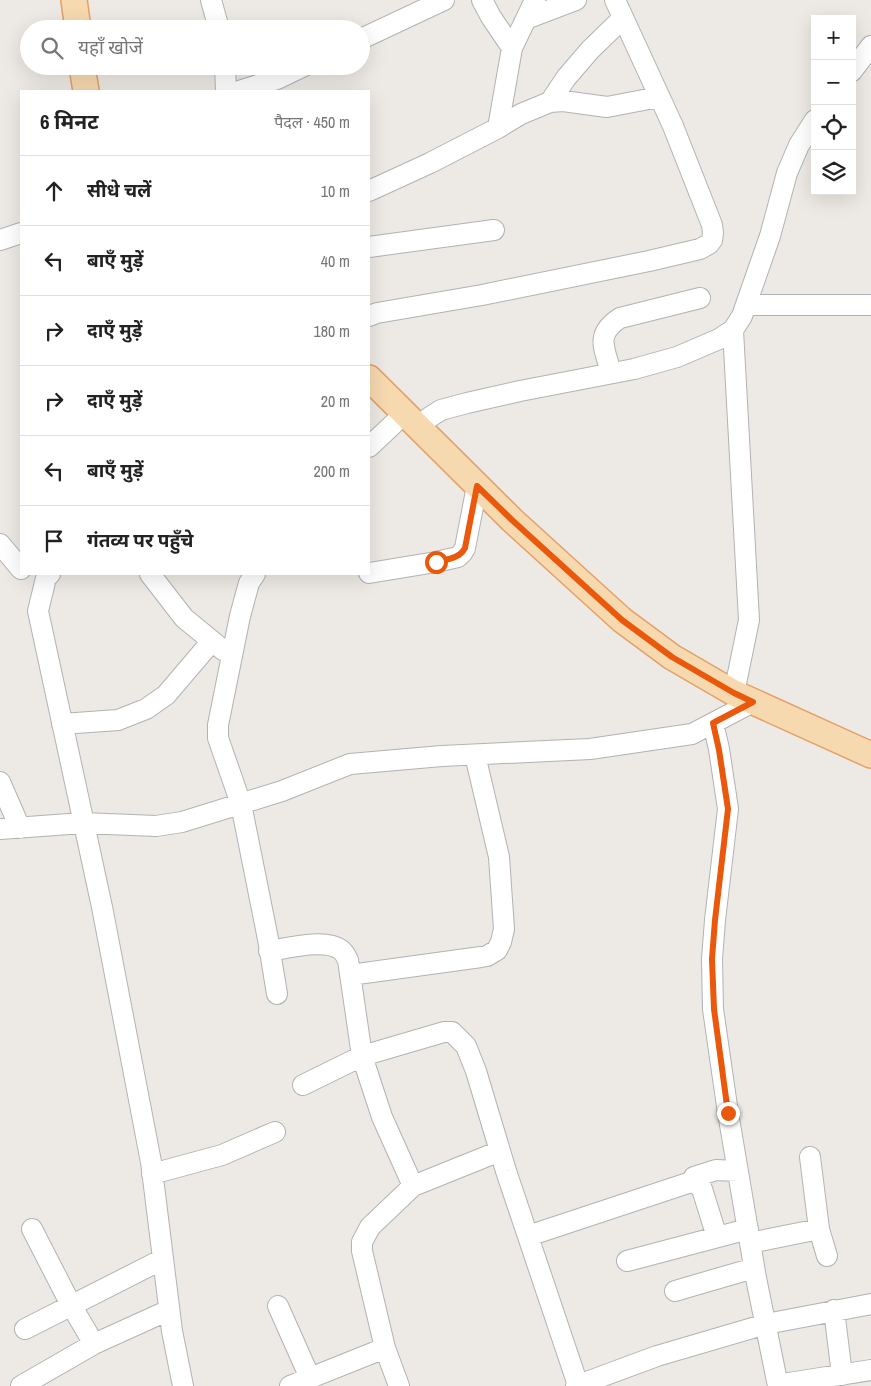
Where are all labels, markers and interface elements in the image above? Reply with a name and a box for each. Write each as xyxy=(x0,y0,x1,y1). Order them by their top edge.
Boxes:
map controls xyxy=(811,15,856,195)
button: + xyxy=(811,15,856,60)
search box xyxy=(20,20,370,75)
icon: search xyxy=(38,34,66,62)
text: यहाँ खोजें xyxy=(78,34,143,60)
button: − xyxy=(811,60,856,105)
button: locate xyxy=(811,105,856,150)
text: 6 मिनट xyxy=(40,107,98,136)
text: पैदल · 450 m xyxy=(274,111,350,133)
button: layers xyxy=(811,150,856,195)
icon: ahead xyxy=(40,177,68,205)
text: सीधे चलें xyxy=(87,177,151,203)
text: 10 m xyxy=(321,180,350,202)
icon: left xyxy=(40,247,68,275)
text: बाएँ मुड़ें xyxy=(87,247,143,273)
text: 40 m xyxy=(321,250,350,272)
icon: right xyxy=(40,317,68,345)
text: दाएँ मुड़ें xyxy=(87,317,142,343)
text: 180 m xyxy=(314,320,350,342)
icon: right xyxy=(40,387,68,415)
text: दाएँ मुड़ें xyxy=(87,387,142,413)
text: 20 m xyxy=(321,390,350,412)
icon: left xyxy=(40,457,68,485)
text: बाएँ मुड़ें xyxy=(87,457,143,483)
text: 200 m xyxy=(314,460,350,482)
icon: arrive xyxy=(40,527,68,555)
text: गंतव्य पर पहुँचे xyxy=(87,527,193,553)
route start xyxy=(425,551,448,574)
route end xyxy=(717,1102,740,1125)

